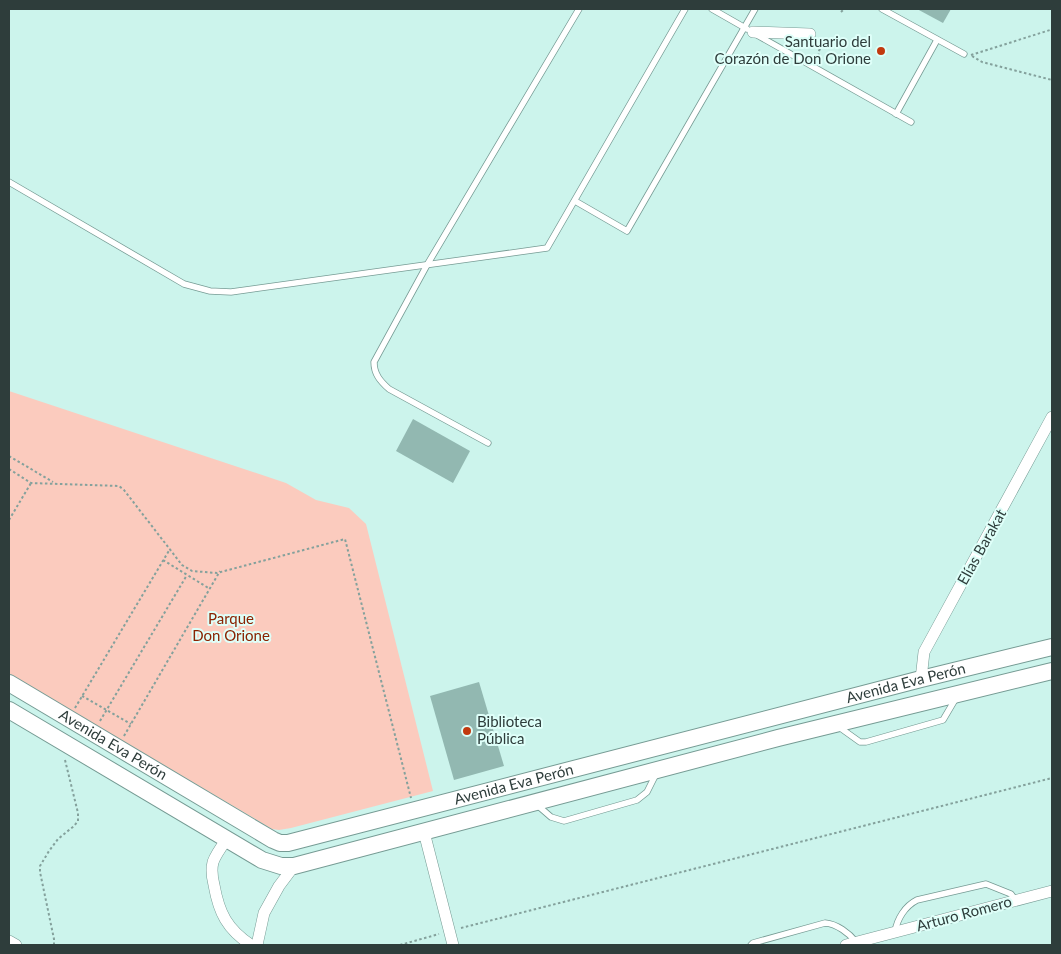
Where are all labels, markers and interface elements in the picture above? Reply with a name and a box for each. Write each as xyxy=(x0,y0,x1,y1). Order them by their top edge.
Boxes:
place label: Santuario del Corazón de Don Orione xyxy=(715,32,871,67)
marker: Santuario del Corazón de Don Orione xyxy=(875,45,887,57)
street label: Elías Barakat xyxy=(953,505,1010,587)
park label: Parque Don Orione xyxy=(192,609,270,644)
street label: Avenida Eva Perón xyxy=(844,658,967,706)
street label: Avenida Eva Perón xyxy=(56,705,171,783)
place label: Biblioteca Pública xyxy=(477,712,542,747)
marker: Biblioteca Pública xyxy=(461,725,473,737)
street label: Avenida Eva Perón xyxy=(452,759,575,808)
street label: Arturo Romero xyxy=(914,892,1013,934)

